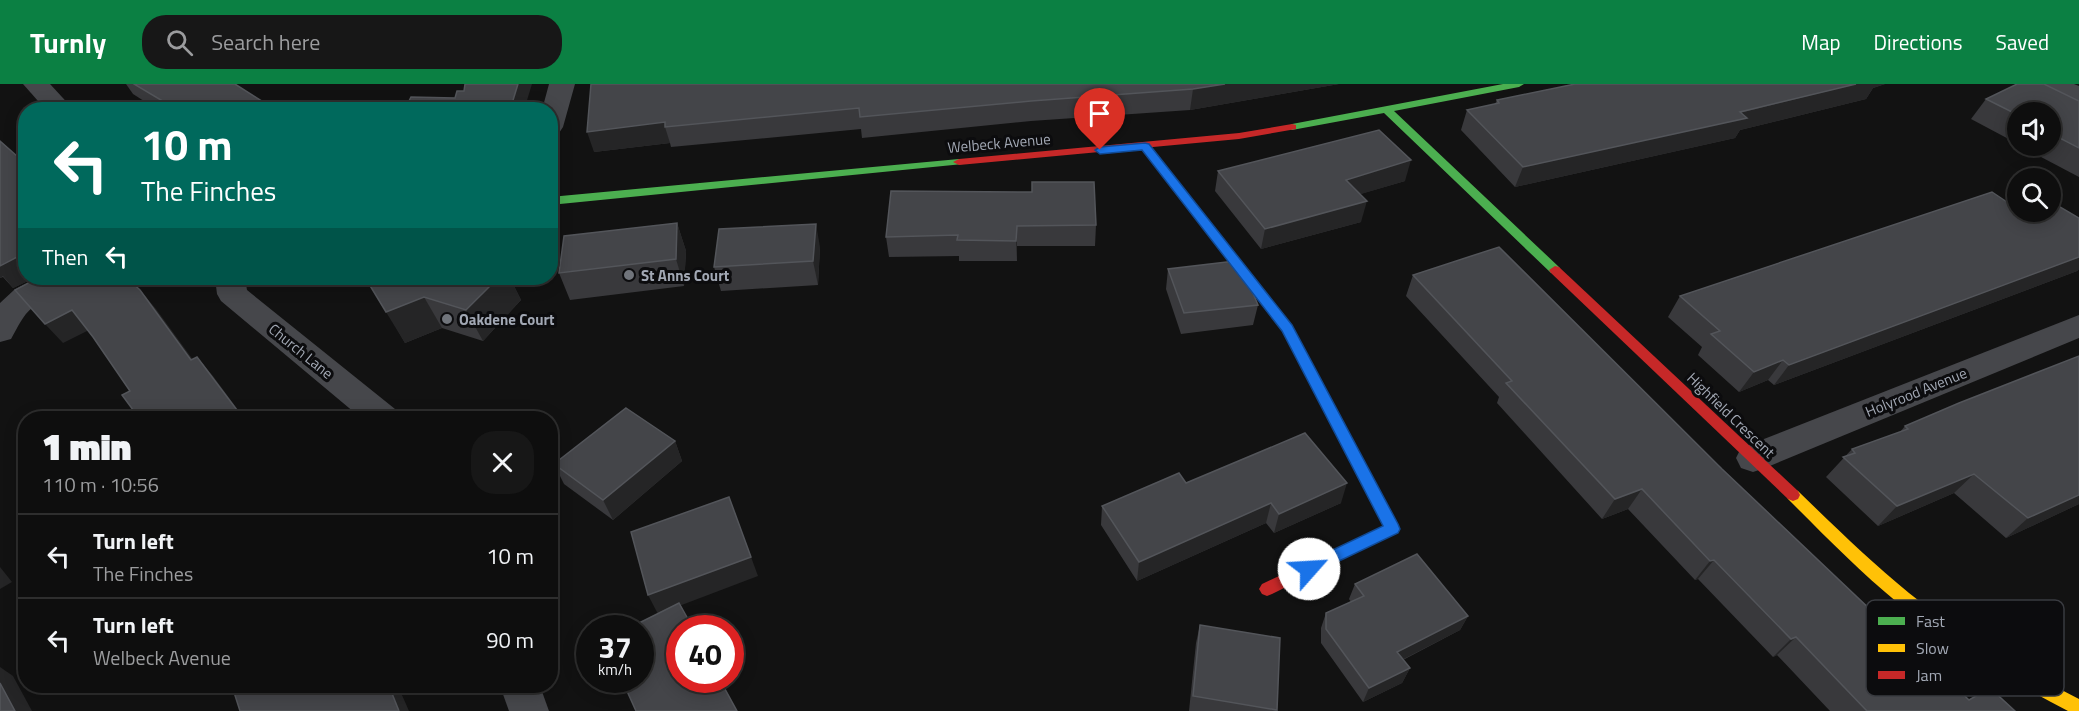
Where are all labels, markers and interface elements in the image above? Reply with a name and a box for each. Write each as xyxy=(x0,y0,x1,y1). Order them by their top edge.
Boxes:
search box xyxy=(142,15,562,69)
text: Turnly xyxy=(30,21,106,64)
text: Search here xyxy=(211,25,320,59)
icon: search xyxy=(163,26,196,59)
text: Map xyxy=(1801,26,1841,58)
text: Directions xyxy=(1874,26,1963,58)
text: Saved xyxy=(1996,26,2049,58)
pin xyxy=(1074,88,1125,150)
icon: arrive xyxy=(1083,97,1116,130)
map controls xyxy=(2007,102,2061,222)
button: sound xyxy=(2007,102,2061,156)
text: 10 m xyxy=(141,112,233,176)
icon: left xyxy=(42,126,120,204)
street label: Welbeck Avenue xyxy=(946,127,1052,159)
button: search xyxy=(2007,168,2061,222)
text: The Finches xyxy=(141,170,276,211)
text: Then xyxy=(42,240,88,274)
icon: left xyxy=(100,240,133,273)
place label: St Anns Court xyxy=(641,264,730,287)
marker: St Anns Court xyxy=(622,268,636,282)
place label: Oakdene Court xyxy=(459,308,555,331)
marker: Oakdene Court xyxy=(440,312,454,326)
street label: Church Lane xyxy=(264,318,338,384)
street label: Holyrood Avenue xyxy=(1862,361,1970,423)
street label: Highfield Crescent xyxy=(1682,367,1781,464)
text: 1 min xyxy=(42,419,131,474)
button: close xyxy=(471,431,534,494)
text: 110 m · 10:56 xyxy=(42,469,159,500)
text: Turn left xyxy=(93,524,174,558)
position arrow xyxy=(1277,537,1341,601)
text: 10 m xyxy=(486,539,534,573)
icon: left xyxy=(42,540,75,573)
text: The Finches xyxy=(93,558,193,589)
legend xyxy=(1866,600,2064,696)
text: Turn left xyxy=(93,608,174,642)
text: Fast xyxy=(1916,609,1945,633)
speed limit sign: 40 xyxy=(666,615,744,693)
text: 90 m xyxy=(486,623,534,657)
icon: left xyxy=(42,624,75,657)
text: 37 xyxy=(598,624,632,670)
text: Slow xyxy=(1916,636,1949,660)
text: Welbeck Avenue xyxy=(93,642,231,673)
text: km/h xyxy=(598,658,632,681)
text: Jam xyxy=(1916,663,1942,687)

